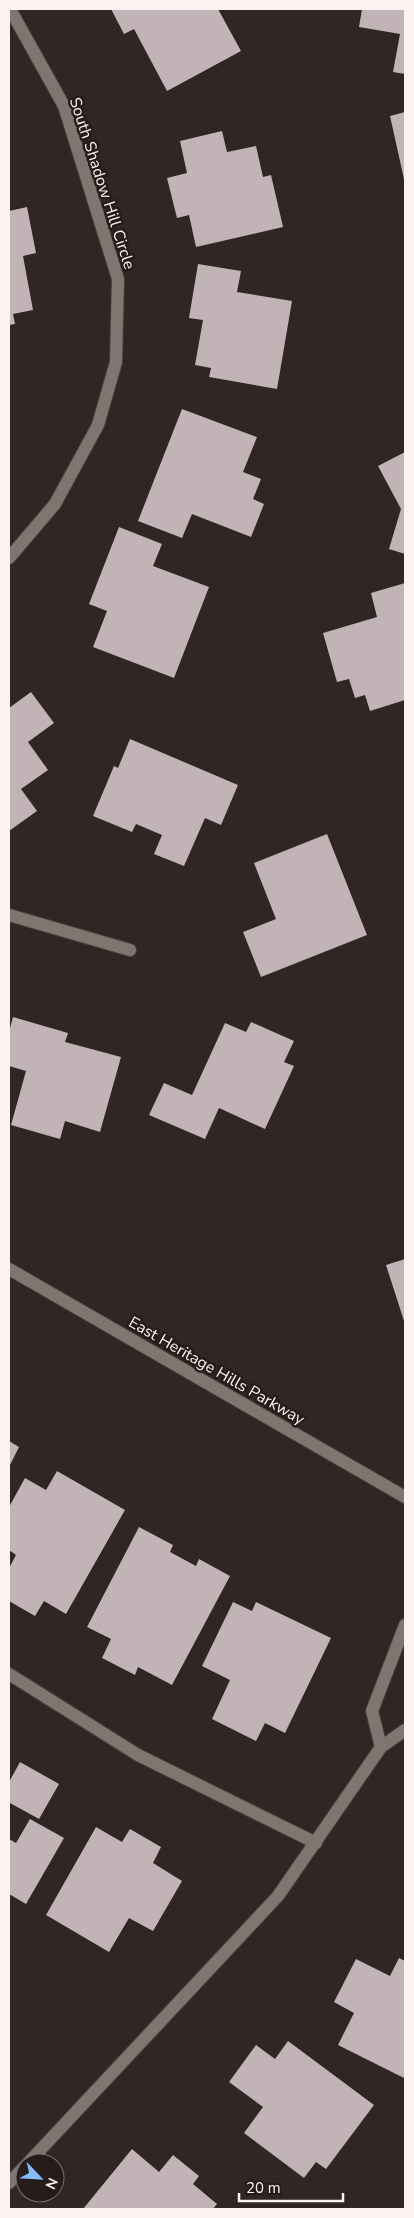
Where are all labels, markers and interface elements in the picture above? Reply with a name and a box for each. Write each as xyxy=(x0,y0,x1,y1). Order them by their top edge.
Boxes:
street label: South Shadow Hill Circle xyxy=(64,94,140,272)
street label: East Heritage Hills Parkway xyxy=(124,1311,309,1431)
north arrow xyxy=(15,2153,65,2203)
scale bar xyxy=(239,2170,343,2202)
text: N xyxy=(41,2175,62,2192)
text: 20 m xyxy=(246,2178,281,2198)

